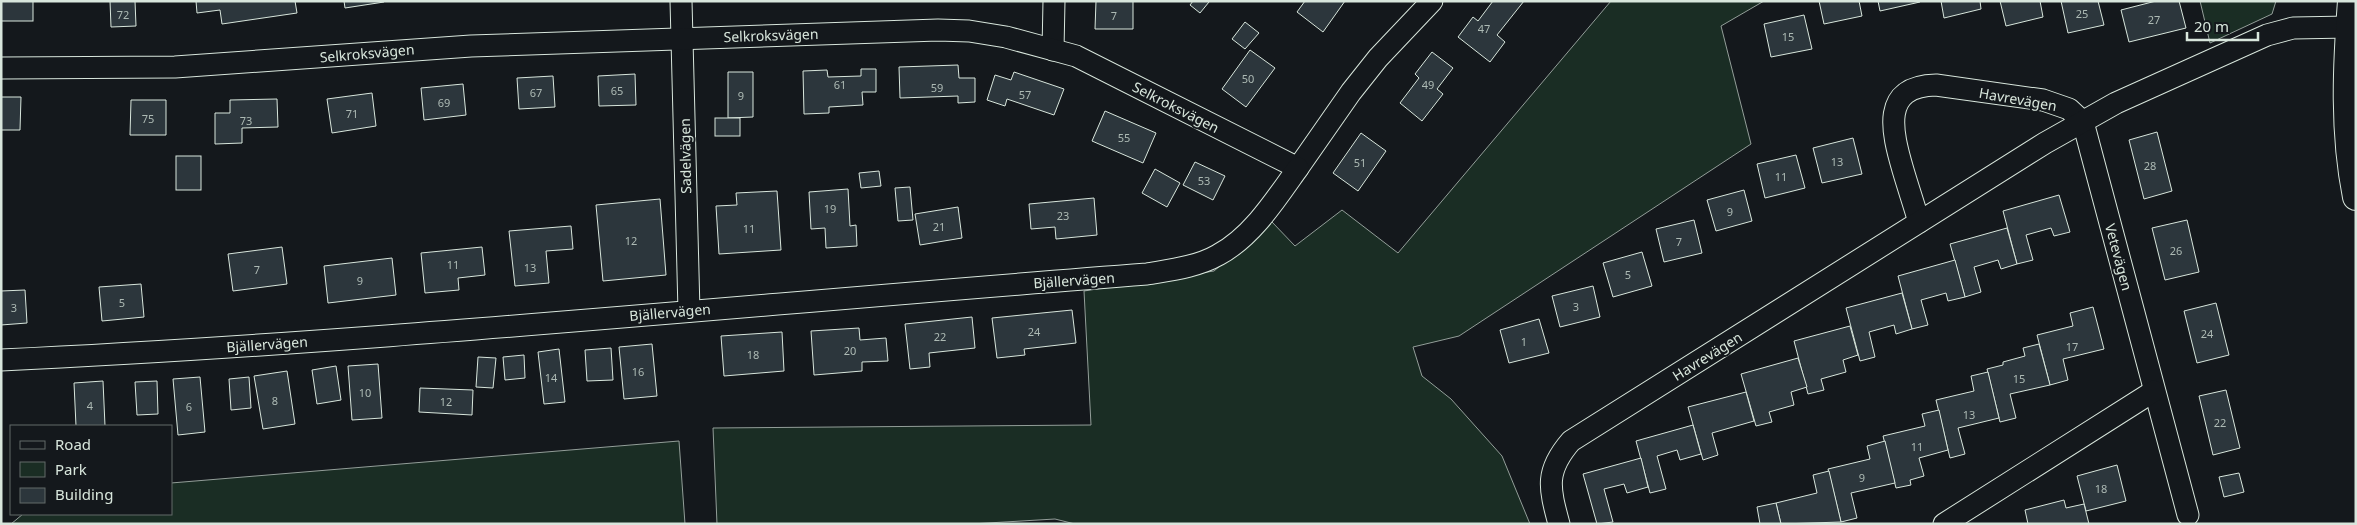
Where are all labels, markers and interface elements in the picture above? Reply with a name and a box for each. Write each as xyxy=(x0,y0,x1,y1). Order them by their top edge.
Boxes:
house number: 25 xyxy=(2076,6,2088,21)
house number: 72 xyxy=(117,7,129,22)
house number: 7 xyxy=(1111,8,1117,23)
scale bar xyxy=(2187,10,2258,42)
house number: 27 xyxy=(2148,12,2160,27)
text: 20 m xyxy=(2194,16,2229,36)
house number: 47 xyxy=(1478,21,1490,36)
street label: Selkroksvägen xyxy=(723,24,819,46)
house number: 15 xyxy=(1782,29,1794,44)
street label: Selkroksvägen xyxy=(319,39,415,67)
house number: 50 xyxy=(1242,71,1254,86)
house number: 61 xyxy=(834,77,846,92)
street label: Selkroksvägen xyxy=(1129,77,1223,137)
house number: 49 xyxy=(1422,77,1434,92)
house number: 59 xyxy=(931,80,943,95)
house number: 65 xyxy=(611,83,623,98)
street label: Havrevägen xyxy=(1978,83,2058,115)
house number: 67 xyxy=(530,85,542,100)
house number: 57 xyxy=(1019,87,1031,102)
house number: 9 xyxy=(738,88,744,103)
house number: 69 xyxy=(438,95,450,110)
house number: 71 xyxy=(346,106,358,121)
house number: 75 xyxy=(142,111,154,126)
house number: 73 xyxy=(240,113,252,128)
street label: Sadelvägen xyxy=(675,118,695,194)
house number: 55 xyxy=(1118,130,1130,145)
house number: 13 xyxy=(1831,154,1843,169)
house number: 51 xyxy=(1354,155,1366,170)
house number: 28 xyxy=(2144,158,2156,173)
house number: 11 xyxy=(1775,169,1787,184)
house number: 53 xyxy=(1198,173,1210,188)
house number: 19 xyxy=(824,201,836,216)
house number: 9 xyxy=(1727,204,1733,219)
house number: 23 xyxy=(1057,208,1069,223)
house number: 21 xyxy=(933,219,945,234)
house number: 11 xyxy=(743,221,755,236)
street label: Vetevägen xyxy=(2101,221,2137,293)
house number: 12 xyxy=(625,233,637,248)
house number: 7 xyxy=(1676,234,1682,249)
house number: 26 xyxy=(2170,243,2182,258)
house number: 11 xyxy=(447,257,459,272)
house number: 13 xyxy=(524,260,536,275)
house number: 7 xyxy=(254,262,260,277)
house number: 5 xyxy=(1625,267,1631,282)
street label: Bjällervägen xyxy=(1033,268,1115,292)
house number: 9 xyxy=(357,273,363,288)
house number: 5 xyxy=(119,295,125,310)
street label: Bjällervägen xyxy=(629,299,711,325)
house number: 3 xyxy=(1573,299,1579,314)
house number: 3 xyxy=(11,300,17,315)
house number: 24 xyxy=(1028,324,1041,339)
house number: 24 xyxy=(2201,326,2214,341)
street label: Havrevägen xyxy=(1669,327,1745,385)
house number: 22 xyxy=(934,329,946,344)
street label: Bjällervägen xyxy=(226,332,308,356)
house number: 1 xyxy=(1521,334,1527,349)
house number: 17 xyxy=(2066,339,2078,354)
house number: 20 xyxy=(844,343,856,358)
house number: 18 xyxy=(747,347,759,362)
house number: 16 xyxy=(632,364,644,379)
house number: 14 xyxy=(545,370,558,385)
house number: 15 xyxy=(2013,371,2025,386)
house number: 10 xyxy=(359,385,371,400)
house number: 8 xyxy=(272,393,278,408)
house number: 12 xyxy=(440,394,452,409)
house number: 4 xyxy=(87,398,94,413)
house number: 6 xyxy=(186,399,192,414)
house number: 13 xyxy=(1963,407,1975,422)
house number: 22 xyxy=(2214,415,2226,430)
legend xyxy=(10,425,172,515)
text: Road xyxy=(55,434,91,454)
house number: 11 xyxy=(1911,439,1923,454)
text: Park xyxy=(55,459,87,479)
house number: 9 xyxy=(1859,470,1865,485)
house number: 18 xyxy=(2095,481,2107,496)
text: Building xyxy=(55,484,113,504)

